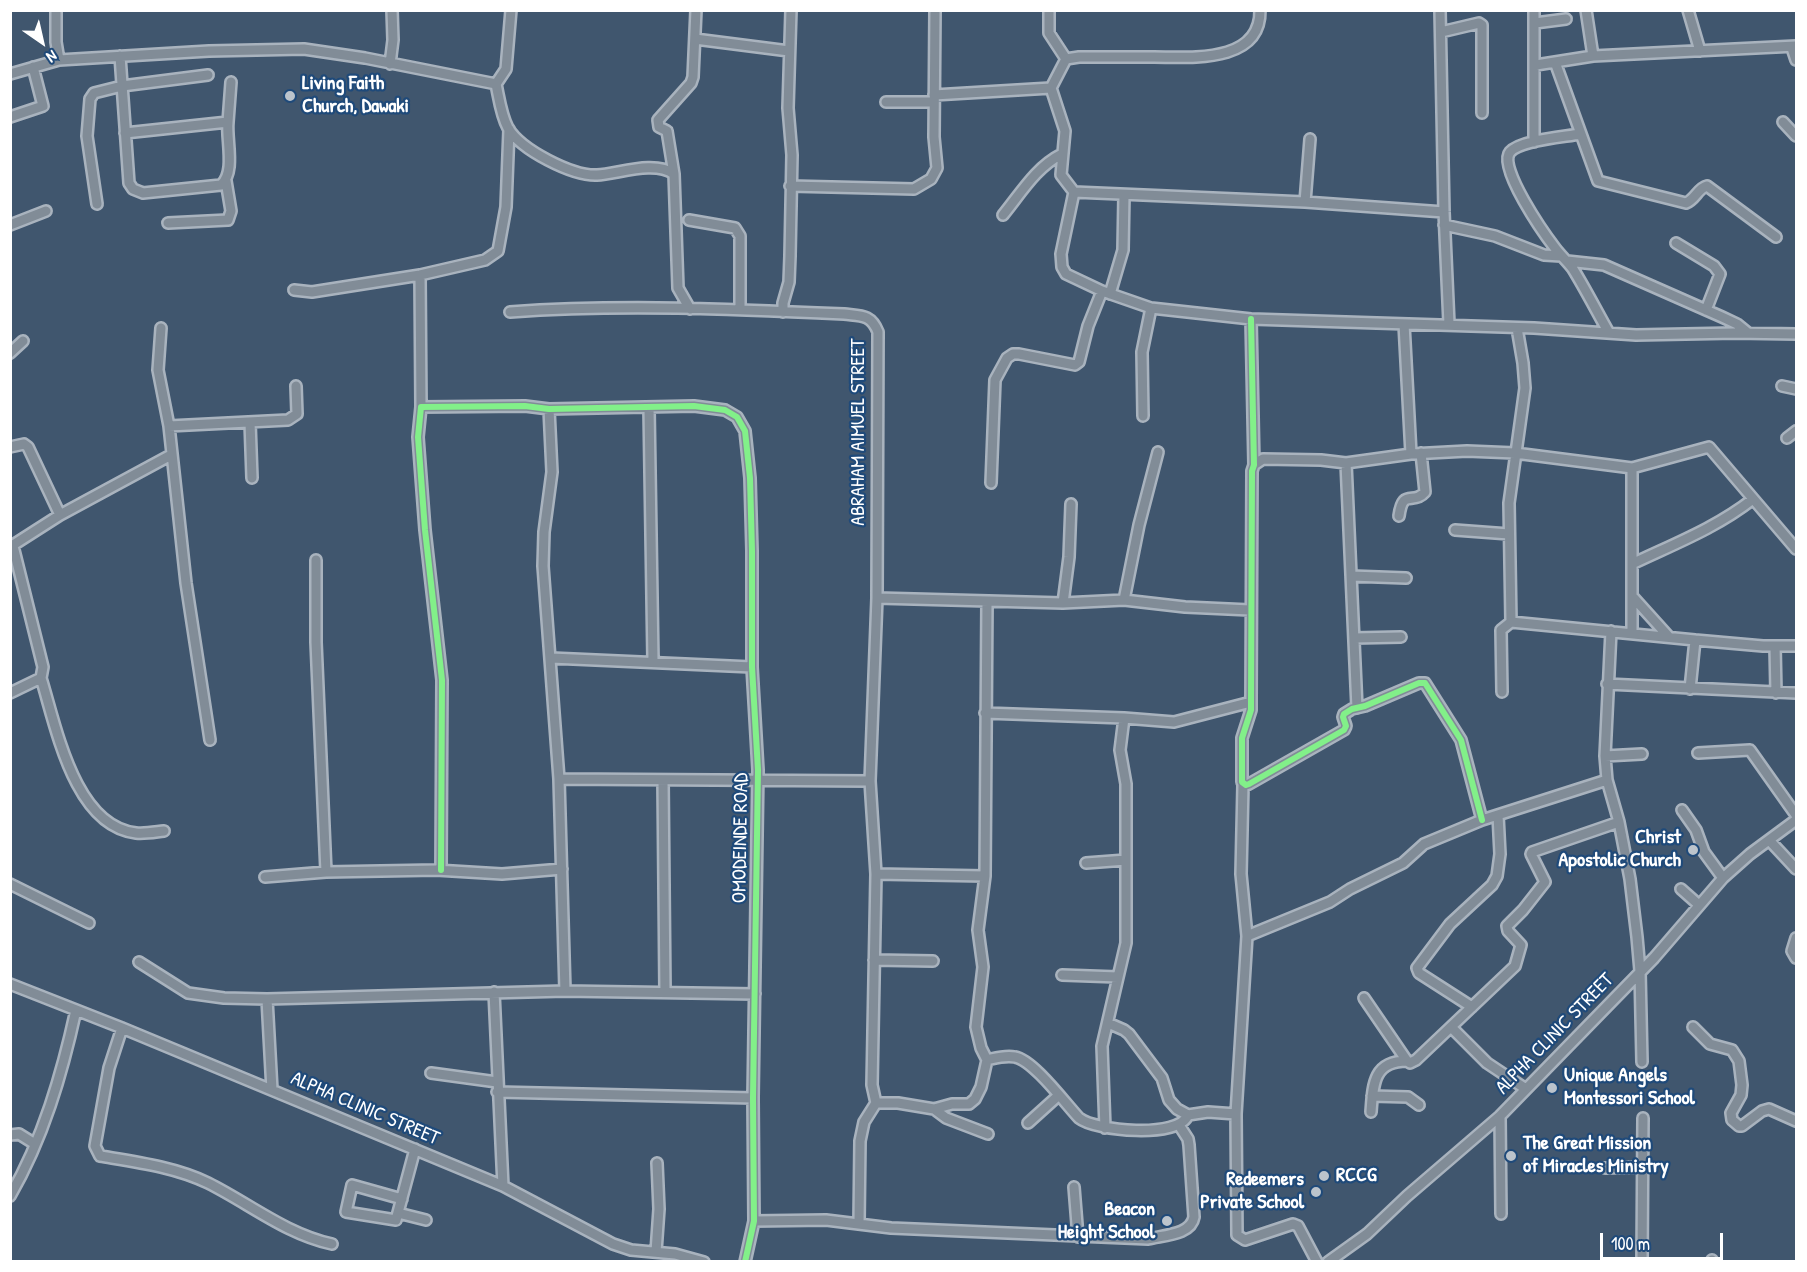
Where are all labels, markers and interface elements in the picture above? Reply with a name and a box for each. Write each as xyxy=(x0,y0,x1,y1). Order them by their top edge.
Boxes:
north arrow xyxy=(12,12,72,72)
text: N xyxy=(42,45,62,68)
place label: Living Faith Church, Dawaki xyxy=(302,72,409,119)
marker: Living Faith Church, Dawaki xyxy=(283,89,297,103)
street label: ABRAHAM AIMUEL STREET xyxy=(847,338,871,526)
street label: OMODEINDE ROAD xyxy=(728,773,754,903)
place label: Christ Apostolic Church xyxy=(1559,826,1681,873)
marker: Christ Apostolic Church xyxy=(1686,843,1700,857)
street label: ALPHA CLINIC STREET xyxy=(1491,968,1619,1100)
place label: Unique Angels Montessori School xyxy=(1564,1064,1695,1111)
street label: ALPHA CLINIC STREET xyxy=(287,1067,443,1151)
marker: Unique Angels Montessori School xyxy=(1545,1081,1559,1095)
place label: The Great Mission of Miracles Ministry xyxy=(1523,1132,1669,1179)
marker: The Great Mission of Miracles Ministry xyxy=(1504,1149,1518,1163)
place label: RCCG xyxy=(1336,1164,1377,1188)
place label: Redeemers Private School xyxy=(1200,1168,1304,1215)
marker: RCCG xyxy=(1317,1169,1331,1183)
marker: Redeemers Private School xyxy=(1309,1185,1323,1199)
place label: Beacon Height School xyxy=(1058,1198,1155,1245)
marker: Beacon Height School xyxy=(1160,1214,1174,1228)
scale bar xyxy=(1603,1221,1726,1259)
text: 100 m xyxy=(1611,1231,1650,1256)

